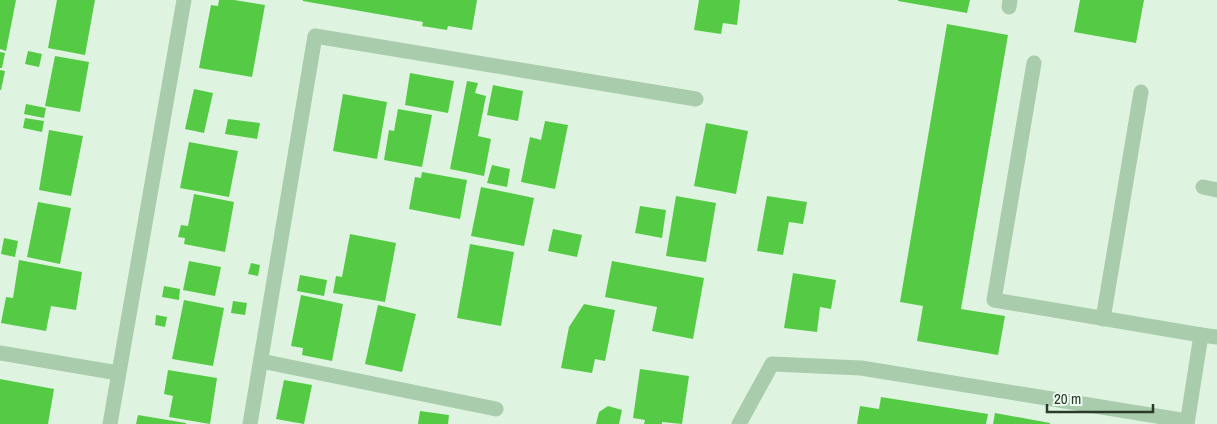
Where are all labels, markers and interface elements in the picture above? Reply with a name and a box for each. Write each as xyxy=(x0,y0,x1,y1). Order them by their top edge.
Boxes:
scale bar xyxy=(1047,382,1153,414)
text: 20 m xyxy=(1054,388,1081,409)

